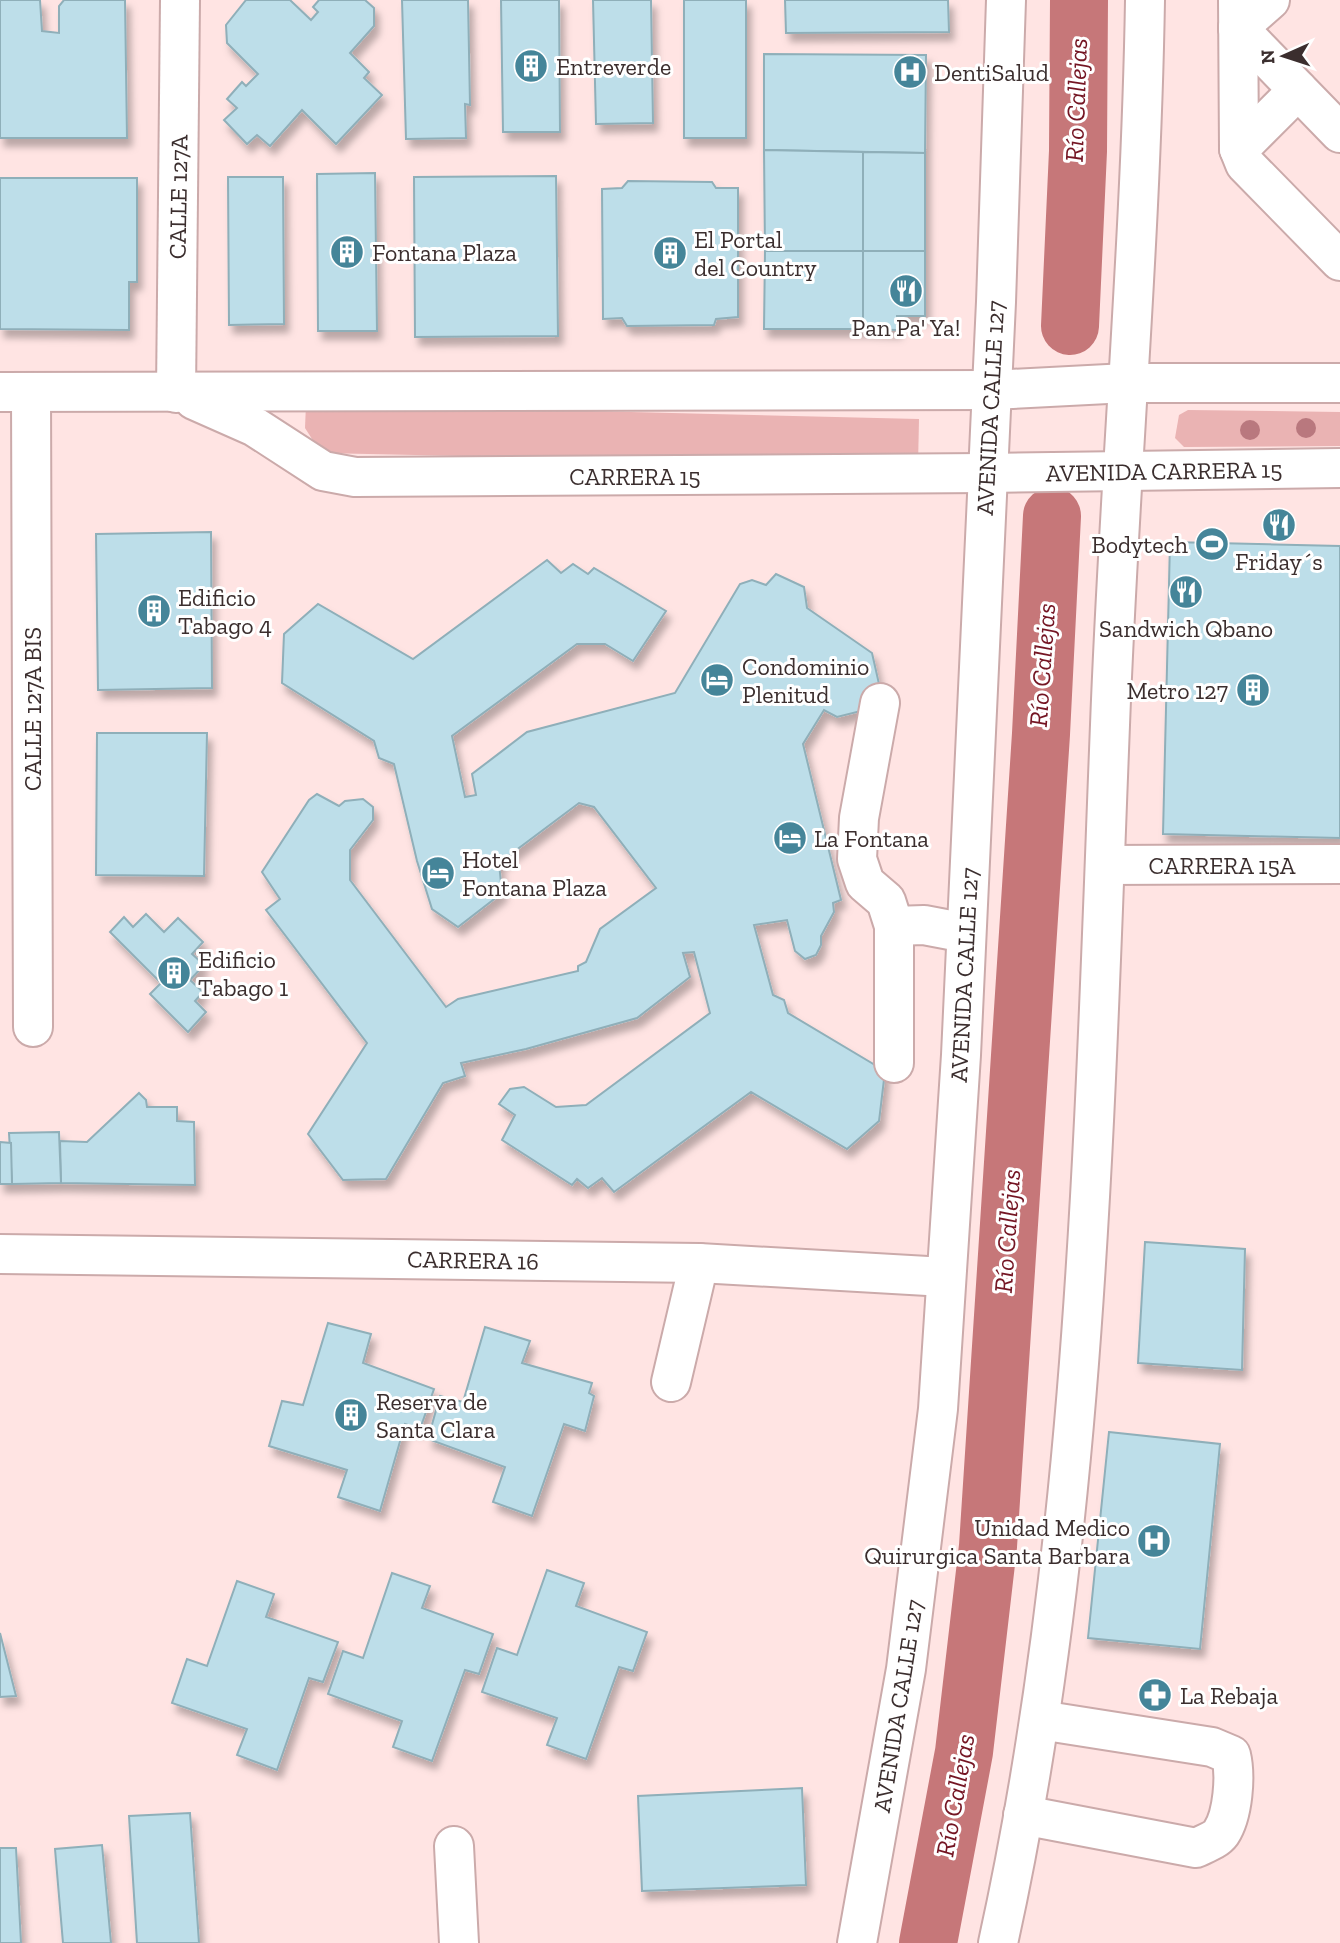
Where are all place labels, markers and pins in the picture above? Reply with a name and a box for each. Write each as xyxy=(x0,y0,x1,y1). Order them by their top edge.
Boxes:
building icon: Entreverde xyxy=(512,47,550,85)
place label: Entreverde xyxy=(556,52,671,81)
hospital icon: DentiSalud xyxy=(891,53,929,91)
place label: DentiSalud xyxy=(934,58,1049,87)
place label: El Portal del Country xyxy=(694,225,817,282)
building icon: Fontana Plaza xyxy=(328,233,366,271)
building icon: El Portal del Country xyxy=(651,234,689,272)
place label: Fontana Plaza xyxy=(372,238,517,267)
restaurant icon: Pan Pa' Ya! xyxy=(887,272,925,310)
place label: Pan Pa' Ya! xyxy=(852,313,960,342)
restaurant icon: Friday´s xyxy=(1260,506,1298,544)
sports icon: Bodytech xyxy=(1193,525,1231,563)
place label: Bodytech xyxy=(1091,530,1189,559)
place label: Friday´s xyxy=(1235,547,1323,576)
restaurant icon: Sandwich Qbano xyxy=(1167,573,1205,611)
place label: Edificio Tabago 4 xyxy=(178,583,272,640)
building icon: Edificio Tabago 4 xyxy=(135,592,173,630)
place label: Sandwich Qbano xyxy=(1099,614,1273,643)
place label: Condominio Plenitud xyxy=(742,652,869,709)
hotel icon: Condominio Plenitud xyxy=(698,661,736,699)
building icon: Metro 127 xyxy=(1234,671,1272,709)
place label: Metro 127 xyxy=(1126,676,1228,705)
hotel icon: La Fontana xyxy=(771,819,809,857)
place label: La Fontana xyxy=(814,824,929,853)
place label: Hotel Fontana Plaza xyxy=(462,845,607,902)
hotel icon: Hotel Fontana Plaza xyxy=(419,854,457,892)
place label: Edificio Tabago 1 xyxy=(198,945,288,1002)
building icon: Edificio Tabago 1 xyxy=(155,954,193,992)
place label: Reserva de Santa Clara xyxy=(376,1387,496,1444)
building icon: Reserva de Santa Clara xyxy=(332,1396,370,1434)
place label: Unidad Medico Quirurgica Santa Barbara xyxy=(864,1513,1130,1570)
hospital icon: Unidad Medico Quirurgica Santa Barbara xyxy=(1135,1522,1173,1560)
pharmacy icon: La Rebaja xyxy=(1136,1676,1174,1714)
place label: La Rebaja xyxy=(1180,1681,1278,1710)

